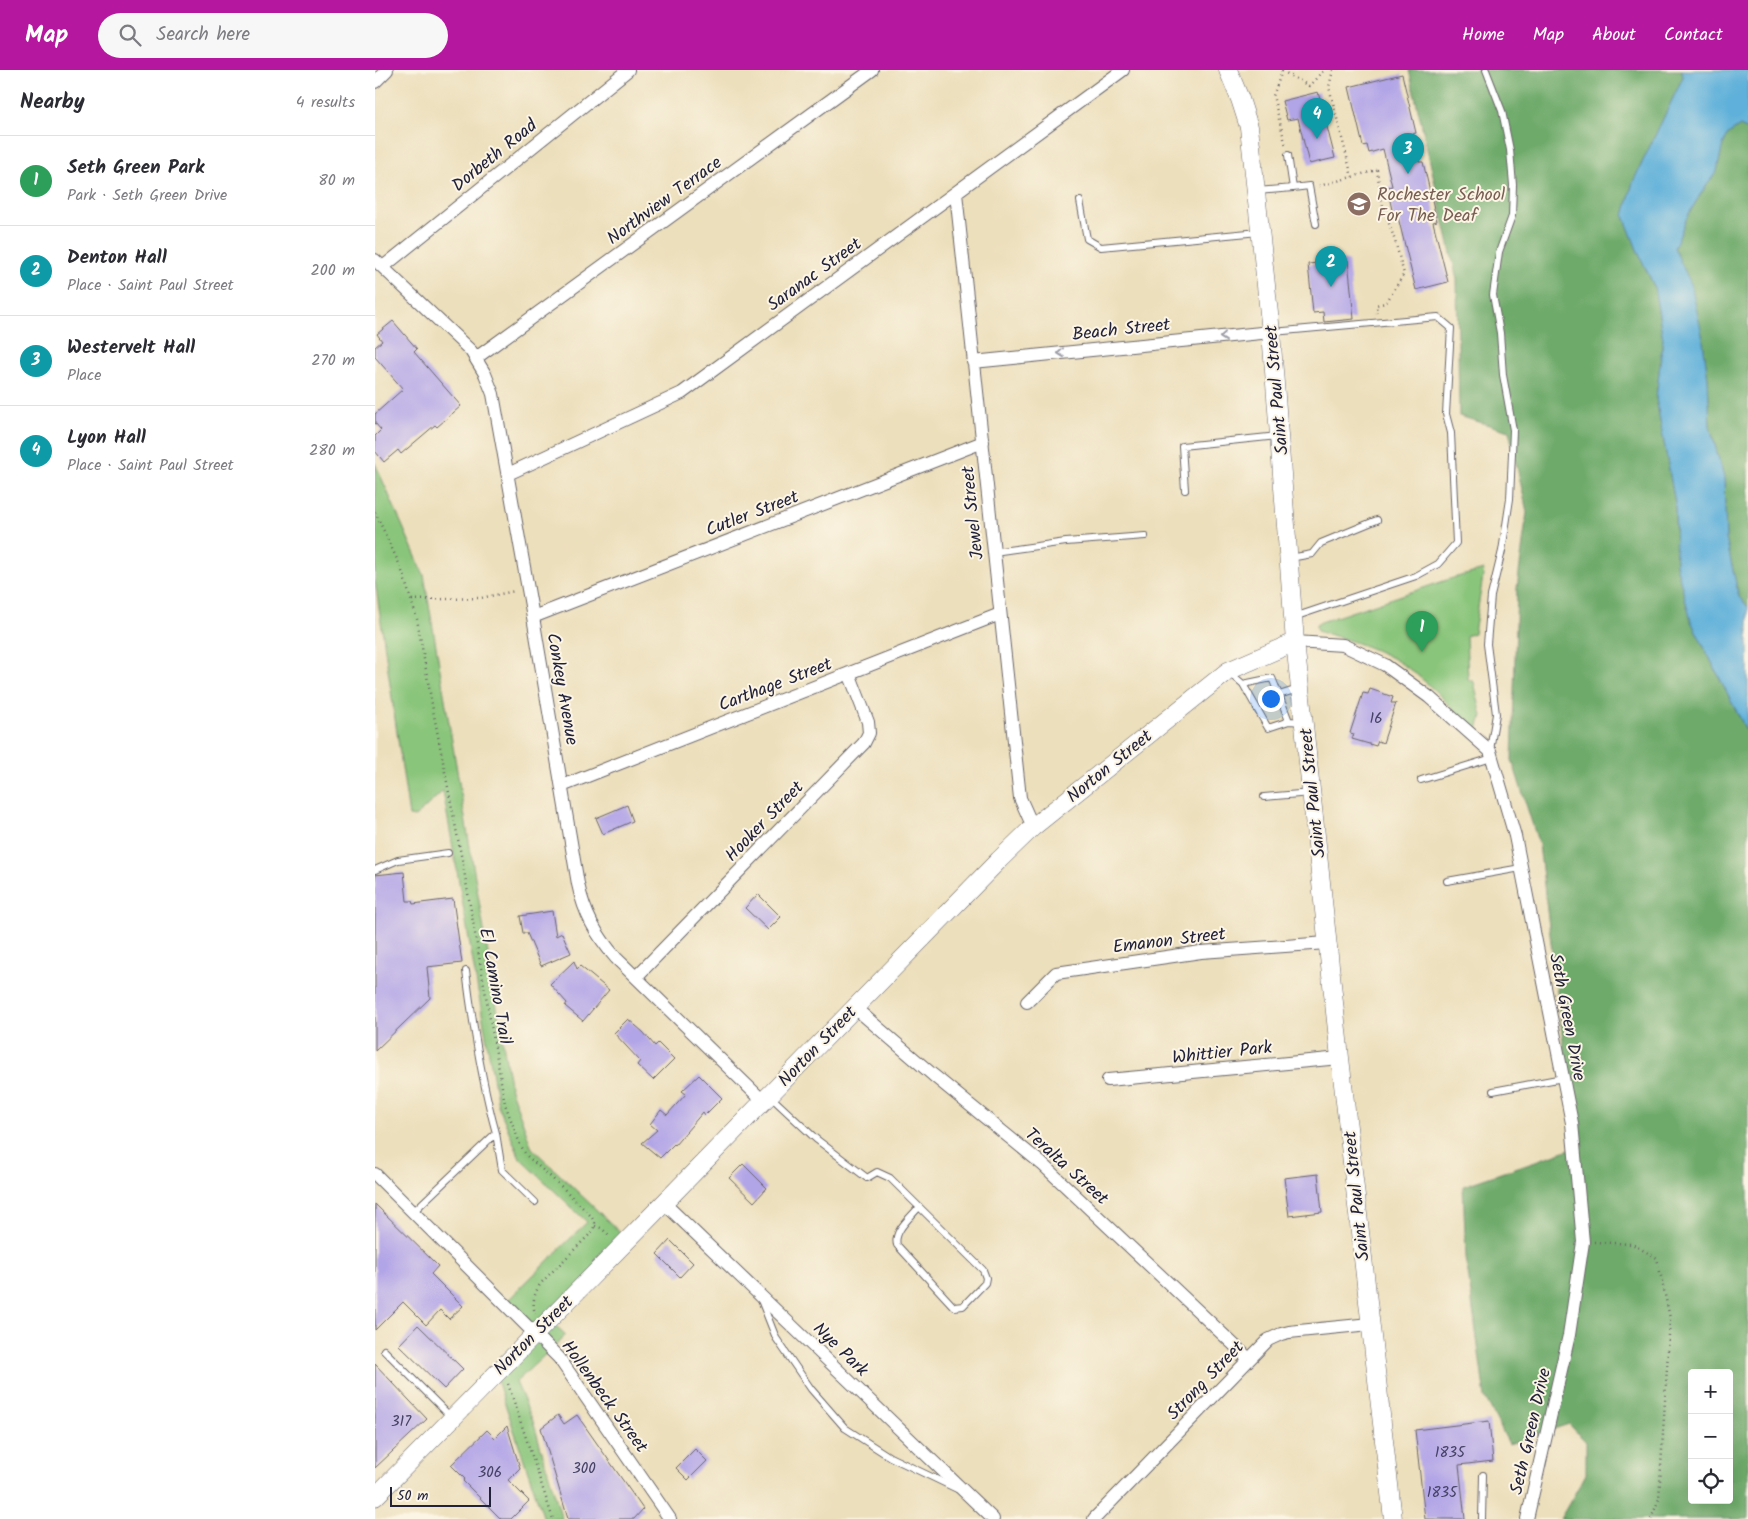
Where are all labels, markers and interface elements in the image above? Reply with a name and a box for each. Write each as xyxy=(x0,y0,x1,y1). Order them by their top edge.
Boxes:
search box xyxy=(98,13,448,58)
text: Map xyxy=(25,16,68,55)
text: Search here xyxy=(156,20,250,50)
icon: search xyxy=(116,21,144,49)
text: Home xyxy=(1462,21,1505,50)
text: Map xyxy=(1533,21,1564,50)
text: About xyxy=(1592,21,1636,50)
text: Contact xyxy=(1664,21,1723,50)
text: Nearby xyxy=(20,86,85,119)
text: 4 results xyxy=(296,90,355,115)
pin: 4 xyxy=(1301,98,1333,139)
street label: Dorbeth Road xyxy=(446,112,545,200)
pin: 3 xyxy=(1392,133,1424,174)
street label: Northview Terrace xyxy=(601,149,729,253)
text: Seth Green Park xyxy=(67,153,204,183)
text: 1 xyxy=(34,168,38,193)
text: 80 m xyxy=(318,168,355,193)
place label: Rochester School For The Deaf xyxy=(1377,181,1506,231)
text: Park · Seth Green Drive xyxy=(67,183,227,208)
school or university icon: Rochester School For The Deaf xyxy=(1346,191,1372,217)
street label: Saranac Street xyxy=(761,230,869,320)
text: Denton Hall xyxy=(67,243,167,273)
pin: 2 xyxy=(1315,246,1347,287)
text: 2 xyxy=(31,258,41,283)
text: 200 m xyxy=(311,258,355,283)
text: Place · Saint Paul Street xyxy=(67,273,234,298)
street label: Beach Street xyxy=(1071,311,1173,350)
street label: Saint Paul Street xyxy=(1257,323,1298,456)
one-way arrow xyxy=(1219,331,1227,342)
text: Westervelt Hall xyxy=(67,333,195,363)
one-way arrow xyxy=(1057,347,1065,358)
text: 3 xyxy=(32,348,40,373)
text: 270 m xyxy=(311,348,355,373)
text: Place xyxy=(67,363,101,388)
text: Lyon Hall xyxy=(67,423,146,453)
text: 4 xyxy=(32,438,40,463)
text: 280 m xyxy=(309,438,355,463)
text: Place · Saint Paul Street xyxy=(67,453,234,478)
street label: Jewel Street xyxy=(954,464,993,561)
street label: Cutler Street xyxy=(702,483,804,545)
pin: 1 xyxy=(1406,611,1438,652)
street label: Conkey Avenue xyxy=(537,631,586,748)
street label: Carthage Street xyxy=(714,650,838,720)
your location xyxy=(1258,686,1284,712)
house number: 16 xyxy=(1369,707,1383,731)
street label: Norton Street xyxy=(1060,723,1160,811)
street label: Saint Paul Street xyxy=(1292,726,1335,859)
street label: Hooker Street xyxy=(719,774,812,869)
street label: Emanon Street xyxy=(1111,920,1228,963)
street label: El Camino Trail xyxy=(470,926,519,1047)
street label: Seth Green Drive xyxy=(1540,951,1593,1083)
street label: Norton Street xyxy=(772,999,865,1094)
street label: Whittier Park xyxy=(1171,1034,1274,1073)
street label: Teralta Street xyxy=(1017,1121,1115,1214)
street label: Saint Paul Street xyxy=(1336,1129,1379,1262)
street label: Norton Street xyxy=(487,1288,582,1383)
street label: Nye Park xyxy=(805,1316,875,1385)
street label: Hollenbeck Street xyxy=(553,1334,655,1460)
street label: Strong Street xyxy=(1160,1334,1253,1428)
street label: Seth Green Drive xyxy=(1503,1365,1560,1497)
map controls xyxy=(1688,1369,1733,1504)
button: + xyxy=(1688,1369,1733,1414)
house number: 317 xyxy=(391,1410,412,1434)
button: − xyxy=(1688,1414,1733,1459)
house number: 1835 xyxy=(1435,1441,1466,1465)
house number: 300 xyxy=(572,1457,596,1481)
button: locate xyxy=(1688,1459,1733,1504)
house number: 306 xyxy=(478,1461,502,1485)
house number: 1835 xyxy=(1427,1481,1458,1505)
scale bar xyxy=(390,1484,491,1507)
text: 50 m xyxy=(397,1485,428,1507)

